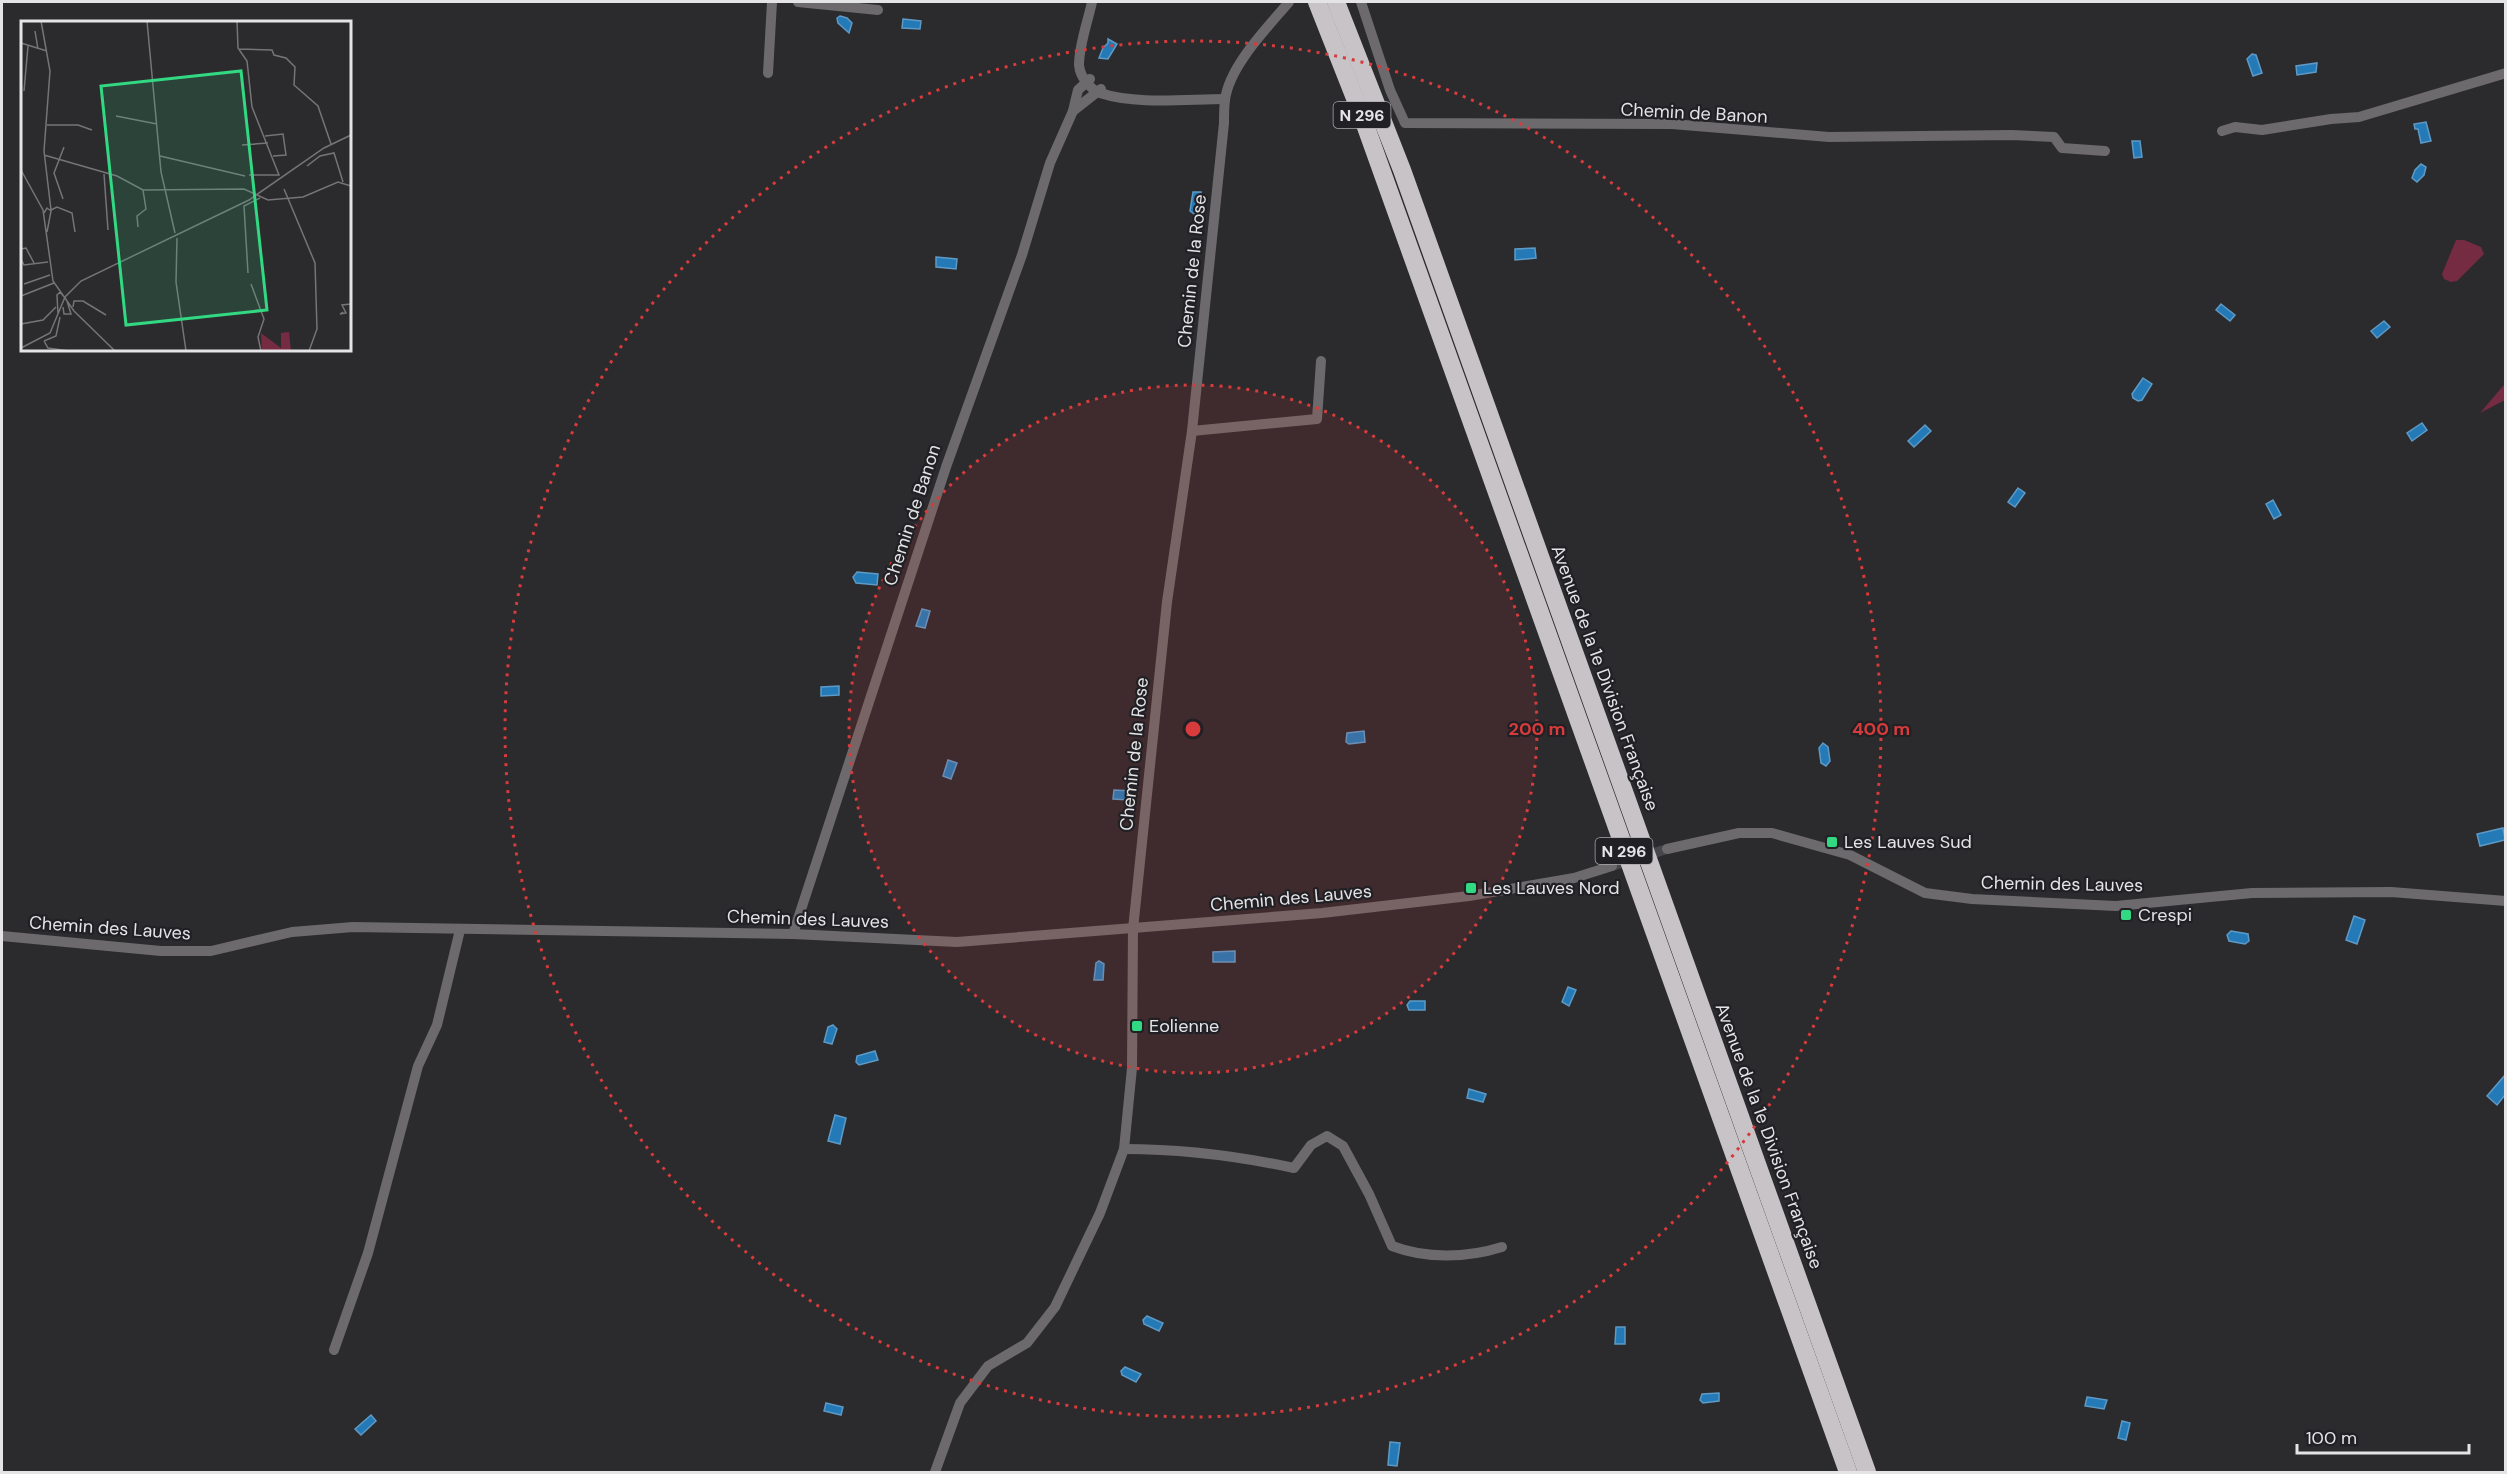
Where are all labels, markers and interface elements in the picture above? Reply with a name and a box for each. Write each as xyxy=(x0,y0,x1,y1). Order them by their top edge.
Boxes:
inset map xyxy=(21,21,351,351)
street label: Chemin de Banon xyxy=(1620,97,1768,129)
road number: N 296 xyxy=(1334,102,1390,128)
street label: Chemin de la Rose xyxy=(1172,193,1212,349)
street label: Chemin de Banon xyxy=(878,441,946,589)
street label: Avenue de la 1e Division Française xyxy=(1546,542,1664,814)
street label: Chemin de la Rose xyxy=(1114,676,1154,832)
text: 200 m xyxy=(1509,717,1565,741)
text: 400 m xyxy=(1852,717,1910,741)
centre of rings xyxy=(1183,719,1203,739)
place label: Les Lauves Sud xyxy=(1844,830,1972,854)
marker: Les Lauves Sud xyxy=(1825,835,1839,849)
road number: N 296 xyxy=(1596,838,1652,864)
street label: Chemin des Lauves xyxy=(1981,871,2143,897)
place label: Les Lauves Nord xyxy=(1483,876,1620,900)
street label: Chemin des Lauves xyxy=(1209,879,1373,917)
marker: Les Lauves Nord xyxy=(1464,881,1478,895)
place label: Crespi xyxy=(2138,903,2192,927)
street label: Chemin des Lauves xyxy=(727,904,889,934)
marker: Crespi xyxy=(2119,908,2133,922)
street label: Chemin des Lauves xyxy=(28,910,192,946)
street label: Avenue de la 1e Division Française xyxy=(1710,1000,1828,1272)
place label: Eolienne xyxy=(1149,1014,1219,1038)
marker: Eolienne xyxy=(1130,1019,1144,1033)
scale bar xyxy=(2297,1417,2470,1455)
text: 100 m xyxy=(2306,1426,2357,1450)

